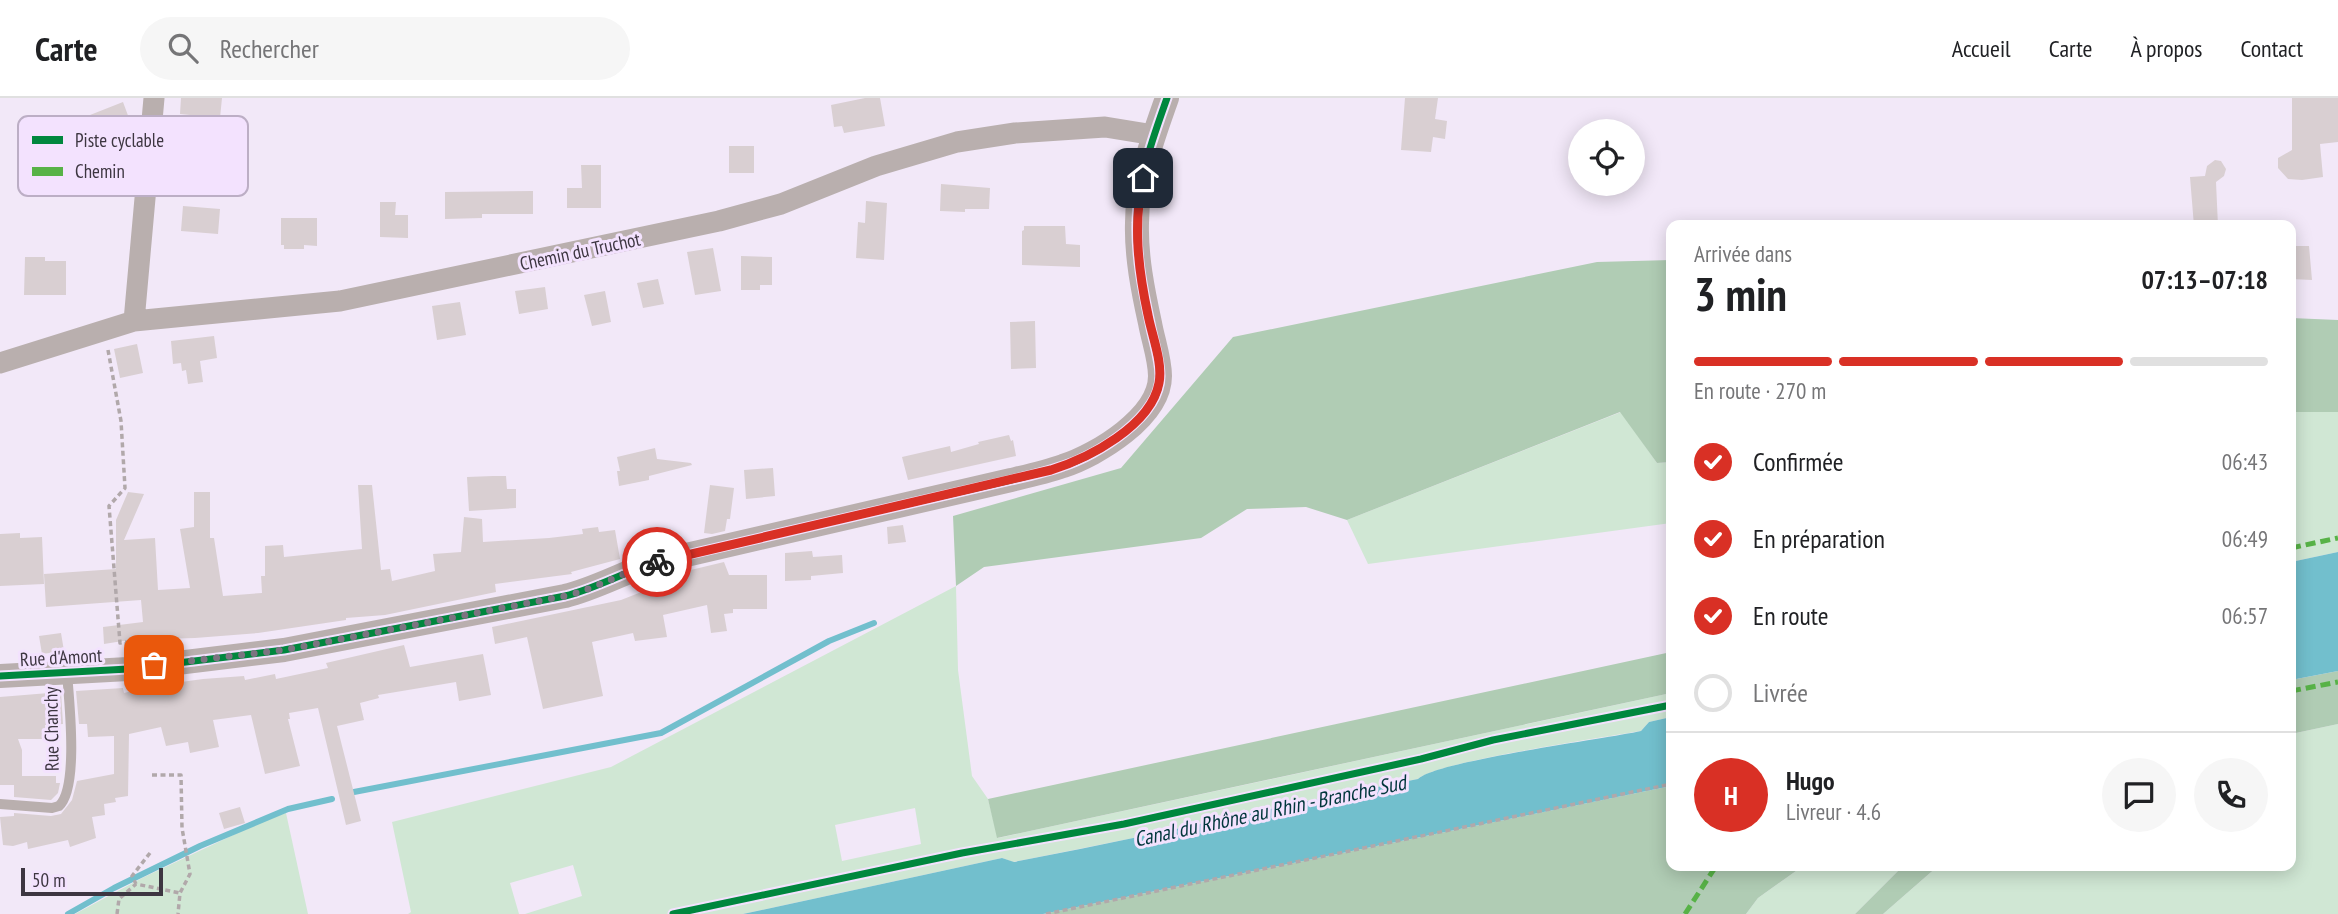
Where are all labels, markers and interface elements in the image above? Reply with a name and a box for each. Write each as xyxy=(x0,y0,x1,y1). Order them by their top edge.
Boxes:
search box xyxy=(140,17,630,80)
text: Carte xyxy=(35,27,98,70)
icon: search xyxy=(164,29,202,67)
text: Rechercher xyxy=(220,32,319,65)
text: Accueil xyxy=(1952,33,2011,64)
text: Carte xyxy=(2049,33,2092,64)
text: À propos xyxy=(2130,33,2202,64)
text: Contact xyxy=(2240,33,2303,64)
legend xyxy=(18,116,248,196)
map controls xyxy=(1568,119,1645,196)
button: locate xyxy=(1568,119,1645,196)
text: Piste cyclable xyxy=(75,128,164,152)
pin xyxy=(1113,148,1173,208)
text: Chemin xyxy=(75,159,125,183)
icon: home xyxy=(1124,159,1162,197)
street label: Chemin du Truchot xyxy=(518,226,643,275)
text: Arrivée dans xyxy=(1694,239,1792,268)
text: 07:13–07:18 xyxy=(2141,263,2268,296)
text: 3 min xyxy=(1694,264,1787,324)
text: En route · 270 m xyxy=(1694,376,1826,405)
icon: check xyxy=(1694,443,1732,481)
text: Confirmée xyxy=(1753,445,1844,478)
text: 06:43 xyxy=(2222,447,2268,476)
icon: check xyxy=(1694,520,1732,558)
text: En préparation xyxy=(1753,522,1885,555)
text: 06:49 xyxy=(2222,524,2268,553)
courier xyxy=(622,527,692,597)
icon: bike xyxy=(638,543,676,581)
icon: check xyxy=(1694,597,1732,635)
text: En route xyxy=(1753,599,1828,632)
text: 06:57 xyxy=(2222,601,2268,630)
pin xyxy=(124,635,184,695)
street label: Rue d'Amont xyxy=(19,643,103,671)
icon: bag xyxy=(135,646,173,684)
text: Livrée xyxy=(1753,676,1808,709)
street label: Rue Chanchy xyxy=(38,686,64,771)
button: chat xyxy=(2102,758,2176,832)
button: phone xyxy=(2194,758,2268,832)
text: Hugo xyxy=(1786,764,1835,797)
water label: Canal du Rhône au Rhin - Branche Sud xyxy=(1132,768,1411,853)
text: H xyxy=(1724,779,1738,812)
text: Livreur · 4.6 xyxy=(1786,797,1881,826)
scale bar xyxy=(21,865,163,897)
text: 50 m xyxy=(32,868,66,892)

